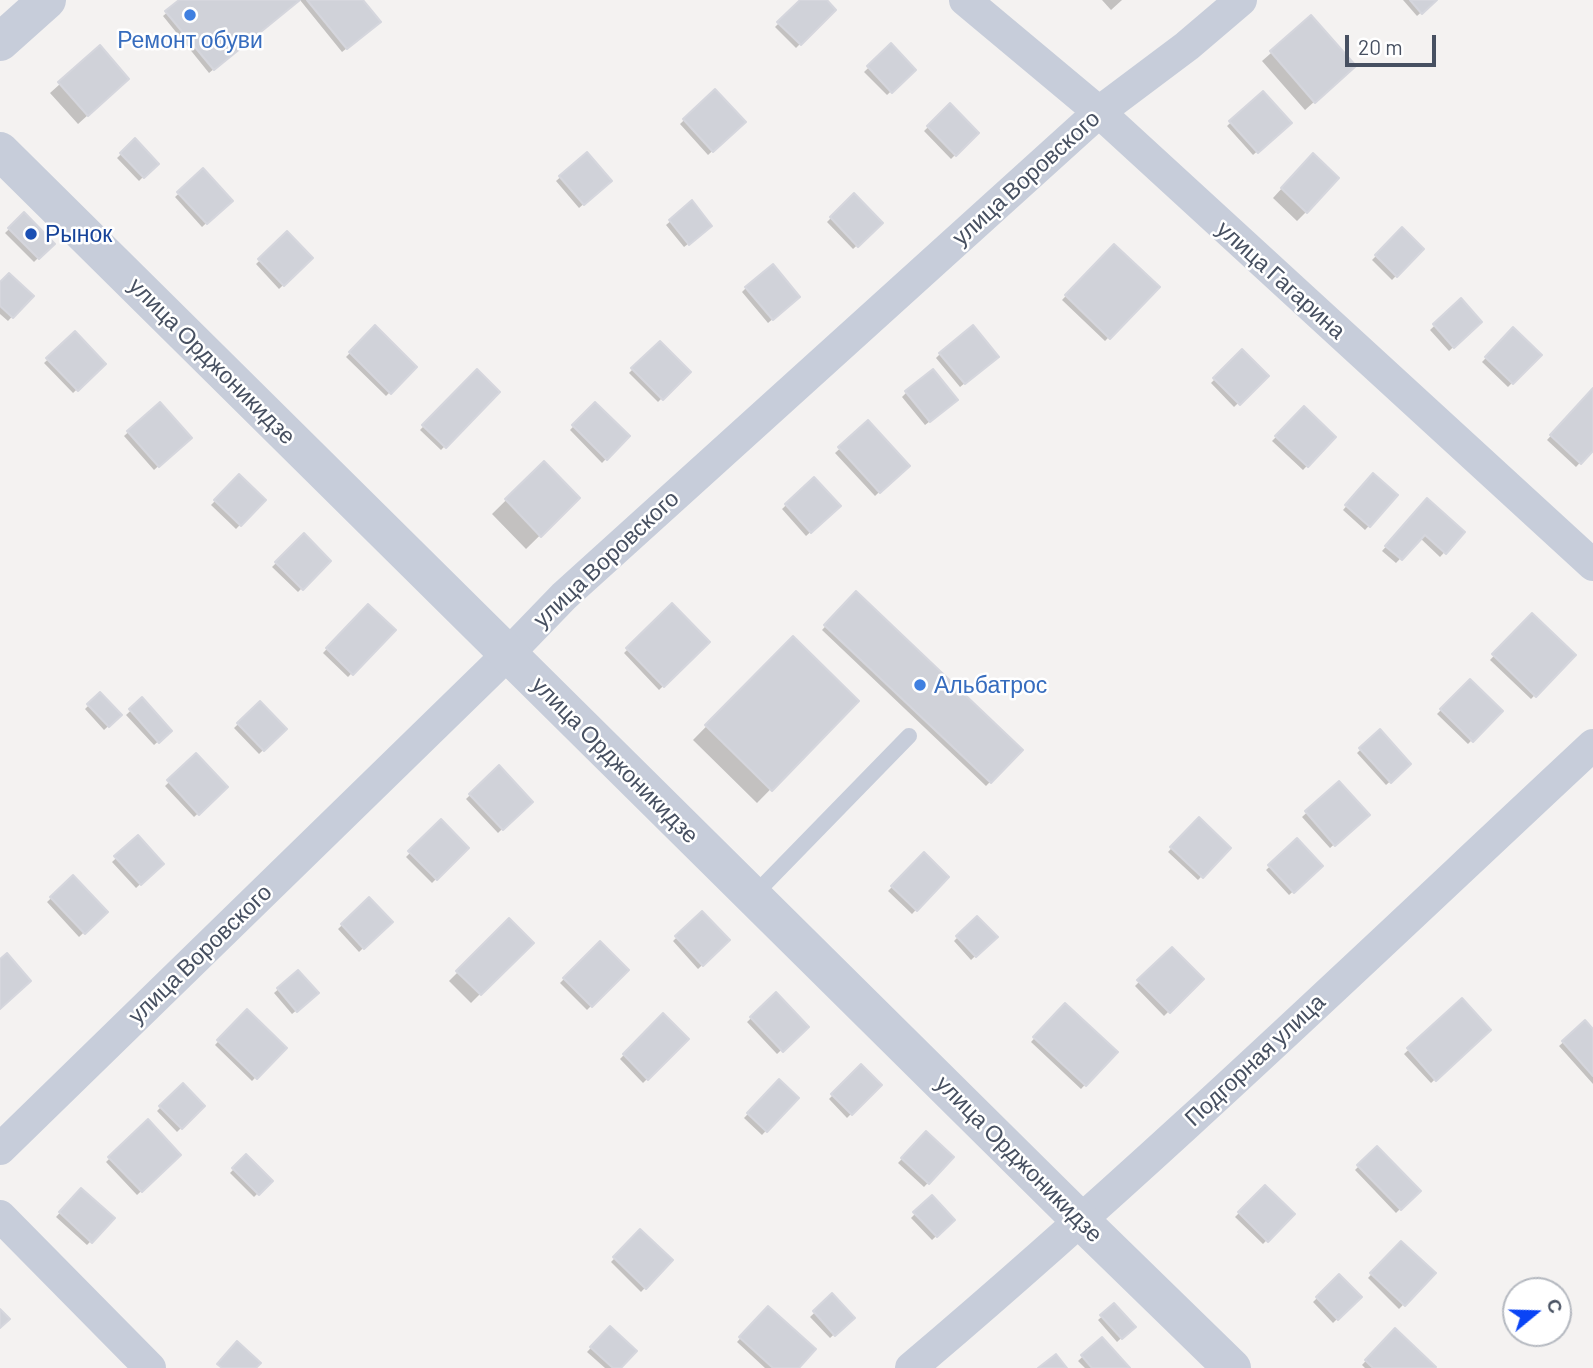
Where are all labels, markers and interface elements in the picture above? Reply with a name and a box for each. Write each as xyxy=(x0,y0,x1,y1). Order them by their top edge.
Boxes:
marker: Ремонт обуви xyxy=(182,7,198,23)
scale bar xyxy=(1348,21,1439,65)
place label: Ремонт обуви xyxy=(117,26,263,54)
text: 20 m xyxy=(1358,34,1403,59)
street label: улица Воровского xyxy=(947,105,1105,251)
street label: улица Гагарина xyxy=(1211,215,1351,345)
place label: Рынок xyxy=(45,220,112,248)
marker: Рынок xyxy=(23,226,39,242)
street label: улица Орджоникидзе xyxy=(123,272,301,450)
street label: улица Воровского xyxy=(528,485,684,633)
street label: улица Орджоникидзе xyxy=(526,671,704,849)
place label: Альбатрос xyxy=(934,671,1047,699)
marker: Альбатрос xyxy=(912,677,928,693)
street label: улица Воровского xyxy=(123,879,277,1029)
street label: Подгорная улица xyxy=(1179,988,1331,1132)
street label: улица Орджоникидзе xyxy=(930,1070,1108,1248)
north arrow xyxy=(1502,1277,1572,1347)
text: С xyxy=(1542,1295,1569,1316)

